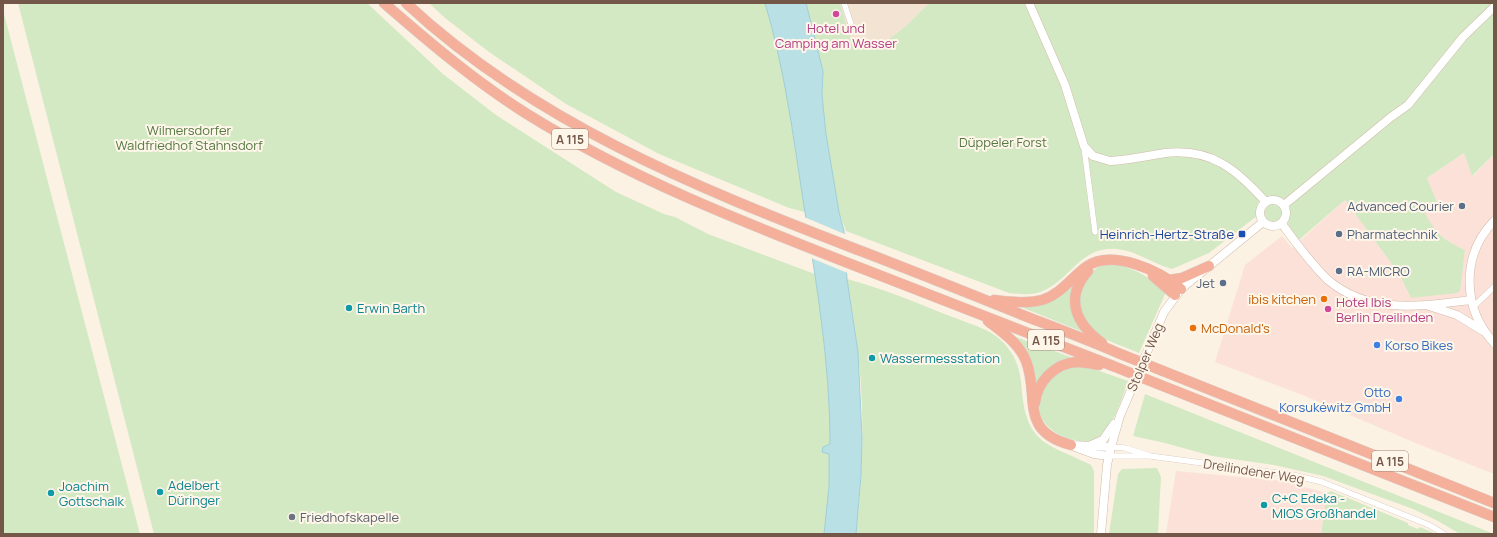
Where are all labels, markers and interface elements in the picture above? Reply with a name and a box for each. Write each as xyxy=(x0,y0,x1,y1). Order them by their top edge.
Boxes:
marker: Hotel und Camping am Wasser xyxy=(831,9,841,19)
place label: Hotel und Camping am Wasser xyxy=(775,19,897,52)
park label: Wilmersdorfer Waldfriedhof Stahnsdorf xyxy=(115,121,263,154)
road number: A 115 xyxy=(552,129,588,149)
park label: Düppeler Forst xyxy=(959,133,1047,151)
place label: Advanced Courier xyxy=(1347,197,1454,215)
marker: Advanced Courier xyxy=(1457,201,1467,211)
place label: Heinrich-Hertz-Straße xyxy=(1100,225,1234,243)
place label: Pharmatechnik xyxy=(1347,225,1438,243)
marker: Heinrich-Hertz-Straße xyxy=(1237,229,1247,239)
marker: Pharmatechnik xyxy=(1334,229,1344,239)
place label: RA-MICRO xyxy=(1347,262,1410,280)
marker: RA-MICRO xyxy=(1334,266,1344,276)
place label: Jet xyxy=(1196,274,1215,292)
marker: Jet xyxy=(1218,278,1228,288)
place label: ibis kitchen xyxy=(1248,290,1316,308)
place label: Hotel Ibis Berlin Dreilinden xyxy=(1336,293,1433,326)
marker: ibis kitchen xyxy=(1319,294,1329,304)
place label: Erwin Barth xyxy=(357,299,425,317)
marker: Erwin Barth xyxy=(344,303,354,313)
marker: Hotel Ibis Berlin Dreilinden xyxy=(1323,304,1333,314)
place label: McDonald's xyxy=(1201,319,1270,337)
street label: Stolper Weg xyxy=(1122,320,1168,394)
marker: McDonald's xyxy=(1188,323,1198,333)
road number: A 115 xyxy=(1028,330,1064,350)
place label: Korso Bikes xyxy=(1385,336,1453,354)
marker: Korso Bikes xyxy=(1372,340,1382,350)
place label: Wassermessstation xyxy=(880,349,1000,367)
marker: Wassermessstation xyxy=(867,353,877,363)
place label: Otto Korsukéwitz GmbH xyxy=(1279,383,1391,416)
marker: Otto Korsukéwitz GmbH xyxy=(1394,394,1404,404)
road number: A 115 xyxy=(1372,451,1408,471)
street label: Dreilindener Weg xyxy=(1202,454,1306,488)
place label: Adelbert Düringer xyxy=(168,476,220,509)
place label: Joachim Gottschalk xyxy=(59,477,124,510)
marker: Adelbert Düringer xyxy=(155,487,165,497)
marker: Joachim Gottschalk xyxy=(46,488,56,498)
place label: C+C Edeka - MIOS Großhandel xyxy=(1272,489,1376,522)
marker: C+C Edeka - MIOS Großhandel xyxy=(1259,500,1269,510)
place label: Friedhofskapelle xyxy=(300,508,399,526)
marker: Friedhofskapelle xyxy=(287,512,297,522)

